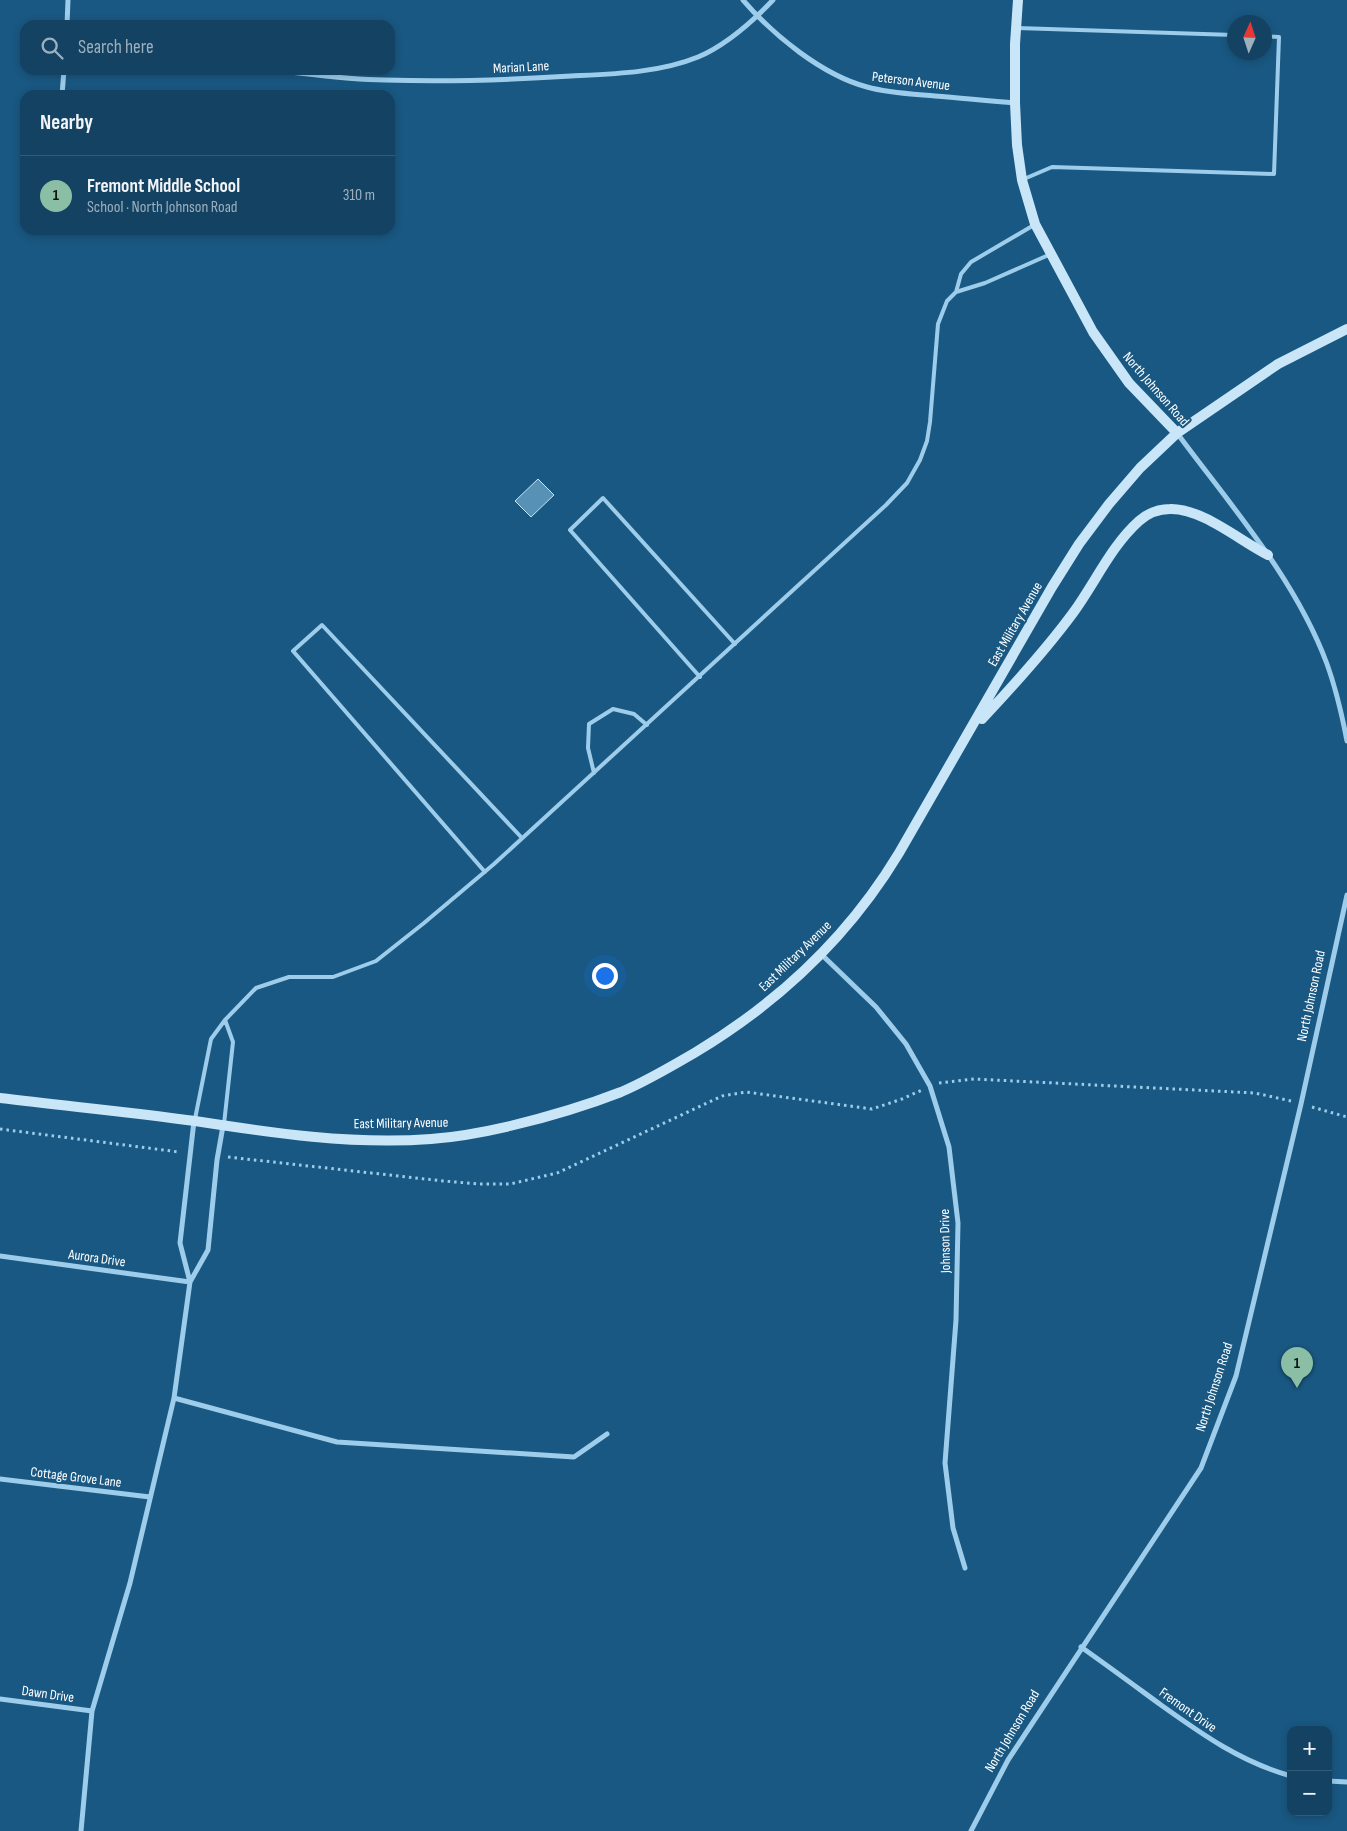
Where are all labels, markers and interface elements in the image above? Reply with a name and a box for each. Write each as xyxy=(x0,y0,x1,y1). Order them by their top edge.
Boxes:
north arrow xyxy=(1227,15,1272,60)
search box xyxy=(20,20,395,75)
icon: search xyxy=(38,34,66,62)
text: Search here xyxy=(78,36,154,59)
street label: Marian Lane xyxy=(493,57,549,77)
street label: Peterson Avenue xyxy=(871,68,951,94)
text: Nearby xyxy=(40,110,93,135)
text: Fremont Middle School xyxy=(87,175,240,198)
text: 1 xyxy=(53,186,59,205)
text: 310 m xyxy=(343,186,375,205)
text: School · North Johnson Road xyxy=(87,198,238,217)
street label: North Johnson Road xyxy=(1119,348,1193,430)
street label: East Military Avenue xyxy=(984,579,1046,669)
street label: East Military Avenue xyxy=(755,917,835,995)
street label: North Johnson Road xyxy=(1293,949,1329,1043)
your location xyxy=(592,963,618,989)
street label: East Military Avenue xyxy=(354,1114,448,1132)
street label: Johnson Drive xyxy=(936,1209,954,1274)
street label: Aurora Drive xyxy=(66,1245,127,1270)
street label: North Johnson Road xyxy=(1192,1340,1236,1434)
pin: 1 xyxy=(1281,1347,1313,1388)
street label: Cottage Grove Lane xyxy=(30,1463,122,1491)
street label: Dawn Drive xyxy=(21,1682,75,1706)
street label: Fremont Drive xyxy=(1156,1684,1220,1736)
street label: North Johnson Road xyxy=(981,1687,1043,1775)
map controls xyxy=(1287,1726,1332,1816)
button: + xyxy=(1287,1726,1332,1771)
button: − xyxy=(1287,1771,1332,1816)

